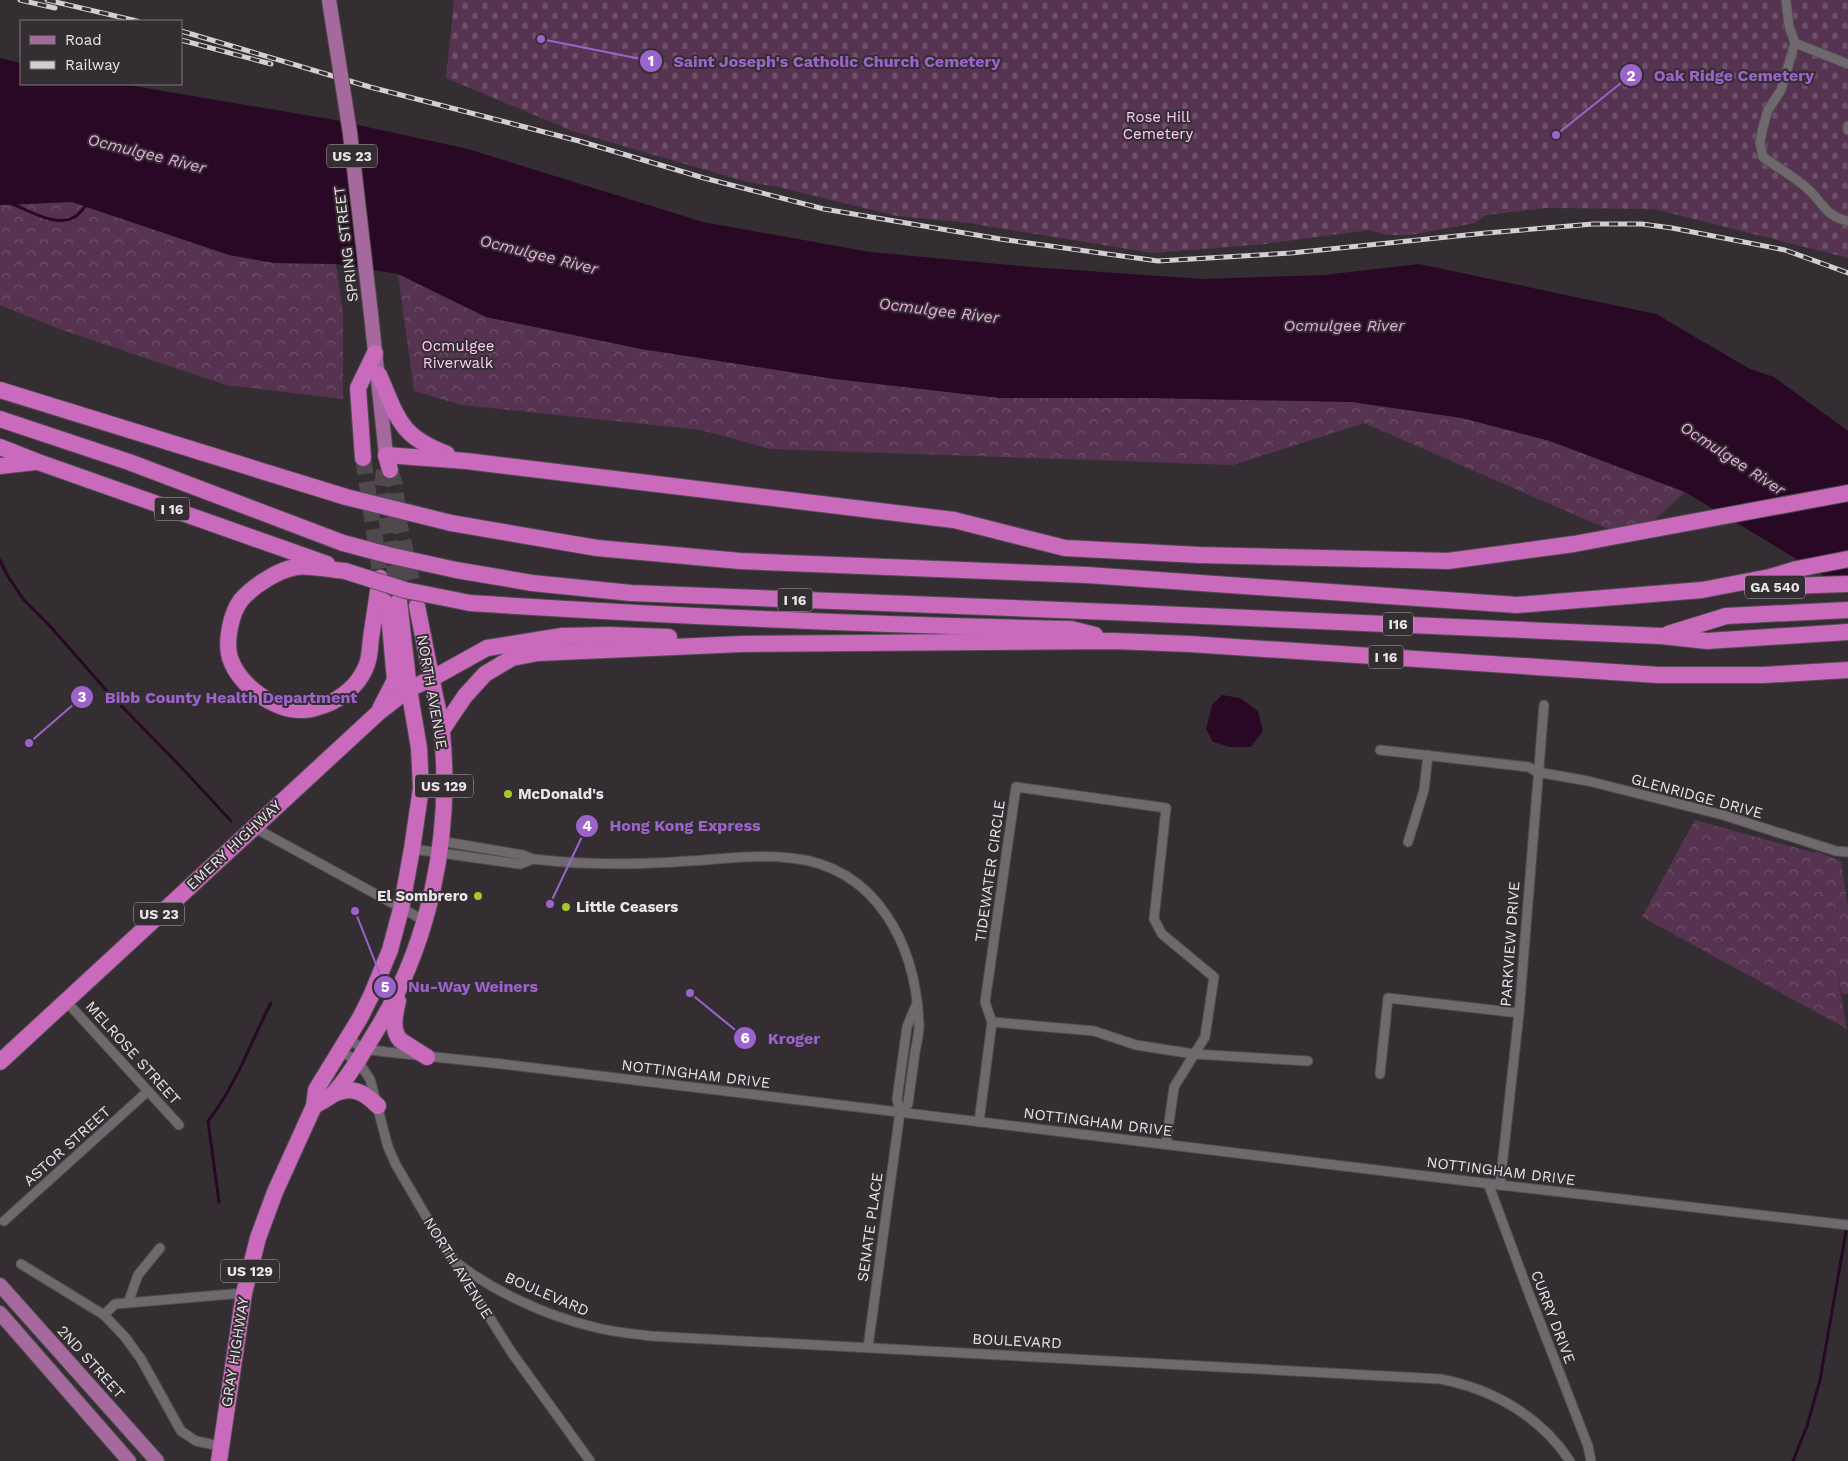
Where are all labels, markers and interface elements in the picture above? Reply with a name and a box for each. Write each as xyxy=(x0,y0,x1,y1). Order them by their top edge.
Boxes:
legend xyxy=(20,20,182,85)
text: Road xyxy=(65,31,102,49)
callout: Saint Joseph's Catholic Church Cemetery xyxy=(638,45,1011,76)
text: 1 xyxy=(648,52,654,70)
text: Saint Joseph's Catholic Church Cemetery xyxy=(673,52,1001,71)
text: Railway xyxy=(65,56,120,74)
callout: Oak Ridge Cemetery xyxy=(1619,60,1824,91)
text: Oak Ridge Cemetery xyxy=(1654,66,1815,85)
text: 2 xyxy=(1627,67,1636,85)
park label: Rose Hill Cemetery xyxy=(1123,108,1193,143)
water label: Ocmulgee River xyxy=(86,130,209,178)
road number: US 23 xyxy=(327,144,377,168)
street label: SPRING STREET xyxy=(330,185,362,303)
water label: Ocmulgee River xyxy=(478,231,601,279)
water label: Ocmulgee River xyxy=(878,294,1001,327)
water label: Ocmulgee River xyxy=(1283,316,1405,335)
park label: Ocmulgee Riverwalk xyxy=(421,337,495,372)
water label: Ocmulgee River xyxy=(1677,417,1789,500)
road number: I 16 xyxy=(154,498,190,520)
road number: GA 540 xyxy=(1745,576,1805,598)
road number: I 16 xyxy=(778,588,812,612)
road number: I16 xyxy=(1383,612,1413,636)
street label: NORTH AVENUE xyxy=(413,633,451,751)
road number: I 16 xyxy=(1368,646,1404,669)
callout: Bibb County Health Department xyxy=(69,681,367,712)
text: 3 xyxy=(78,688,87,706)
text: Bibb County Health Department xyxy=(105,688,357,707)
street label: GLENRIDGE DRIVE xyxy=(1629,770,1765,822)
road number: US 129 xyxy=(415,774,473,798)
place label: McDonald's xyxy=(518,785,604,803)
marker: McDonald's xyxy=(502,788,514,800)
street label: EMERY HIGHWAY xyxy=(183,796,286,894)
street label: TIDEWATER CIRCLE xyxy=(971,799,1009,943)
callout: Hong Kong Express xyxy=(575,810,770,841)
text: Hong Kong Express xyxy=(610,816,761,835)
text: 4 xyxy=(582,817,592,835)
street label: PARKVIEW DRIVE xyxy=(1497,881,1523,1007)
place label: El Sombrero xyxy=(377,887,468,905)
marker: El Sombrero xyxy=(472,890,484,902)
place label: Little Ceasers xyxy=(576,898,678,916)
marker: Little Ceasers xyxy=(560,901,572,913)
road number: US 23 xyxy=(134,902,184,926)
callout: Nu-Way Weiners xyxy=(373,971,548,1002)
text: Nu-Way Weiners xyxy=(408,977,538,996)
text: 5 xyxy=(381,978,390,996)
street label: MELROSE STREET xyxy=(82,998,184,1108)
callout: Kroger xyxy=(733,1023,830,1054)
text: 6 xyxy=(740,1029,750,1047)
text: Kroger xyxy=(768,1029,820,1048)
street label: NOTTINGHAM DRIVE xyxy=(621,1056,771,1092)
street label: ASTOR STREET xyxy=(20,1102,114,1190)
street label: NOTTINGHAM DRIVE xyxy=(1023,1104,1173,1140)
street label: NOTTINGHAM DRIVE xyxy=(1426,1153,1576,1189)
street label: SENATE PLACE xyxy=(853,1171,887,1283)
street label: NORTH AVENUE xyxy=(420,1214,496,1322)
road number: US 129 xyxy=(221,1260,279,1282)
street label: BOULEVARD xyxy=(502,1268,592,1320)
street label: CURRY DRIVE xyxy=(1527,1268,1579,1366)
street label: GRAY HIGHWAY xyxy=(217,1295,253,1408)
street label: 2ND STREET xyxy=(54,1322,128,1402)
street label: BOULEVARD xyxy=(972,1330,1062,1352)

